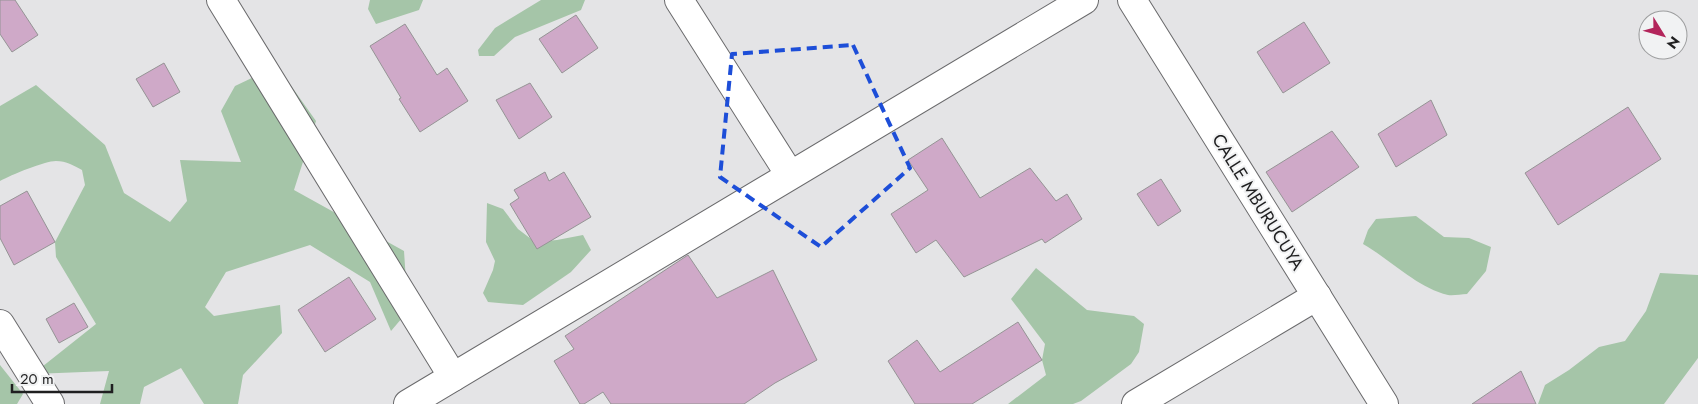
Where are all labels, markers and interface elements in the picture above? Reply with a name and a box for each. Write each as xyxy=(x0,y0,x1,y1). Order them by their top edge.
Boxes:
north arrow xyxy=(1638,10,1688,60)
text: N xyxy=(1662,32,1685,53)
street label: CALLE MBURUCUYA xyxy=(1206,129,1311,275)
scale bar xyxy=(12,362,112,394)
text: 20 m xyxy=(20,368,54,390)

